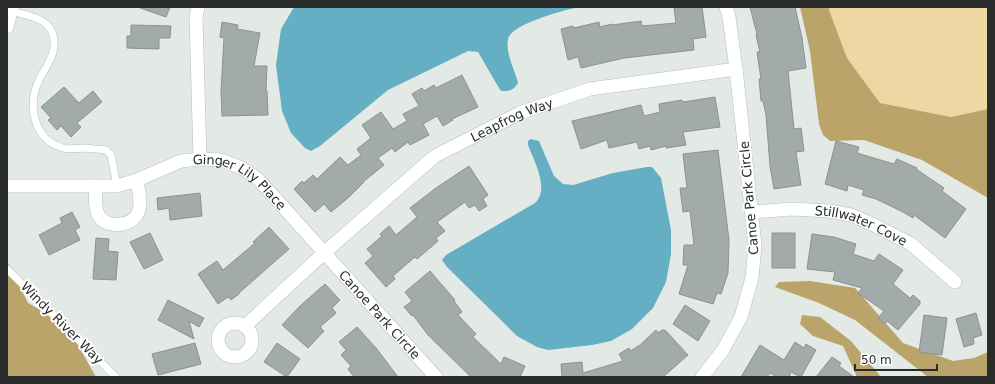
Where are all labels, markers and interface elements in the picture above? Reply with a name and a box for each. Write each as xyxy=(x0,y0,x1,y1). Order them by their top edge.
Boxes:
street label: Leapfrog Way xyxy=(468,95,555,144)
street label: Canoe Park Circle xyxy=(737,141,761,255)
street label: Ginger Lily Place xyxy=(192,151,289,213)
street label: Stillwater Cove xyxy=(814,203,910,248)
street label: Canoe Park Circle xyxy=(336,267,424,362)
street label: Windy River Way xyxy=(18,279,106,367)
scale bar xyxy=(855,346,937,372)
text: 50 m xyxy=(861,353,892,367)

